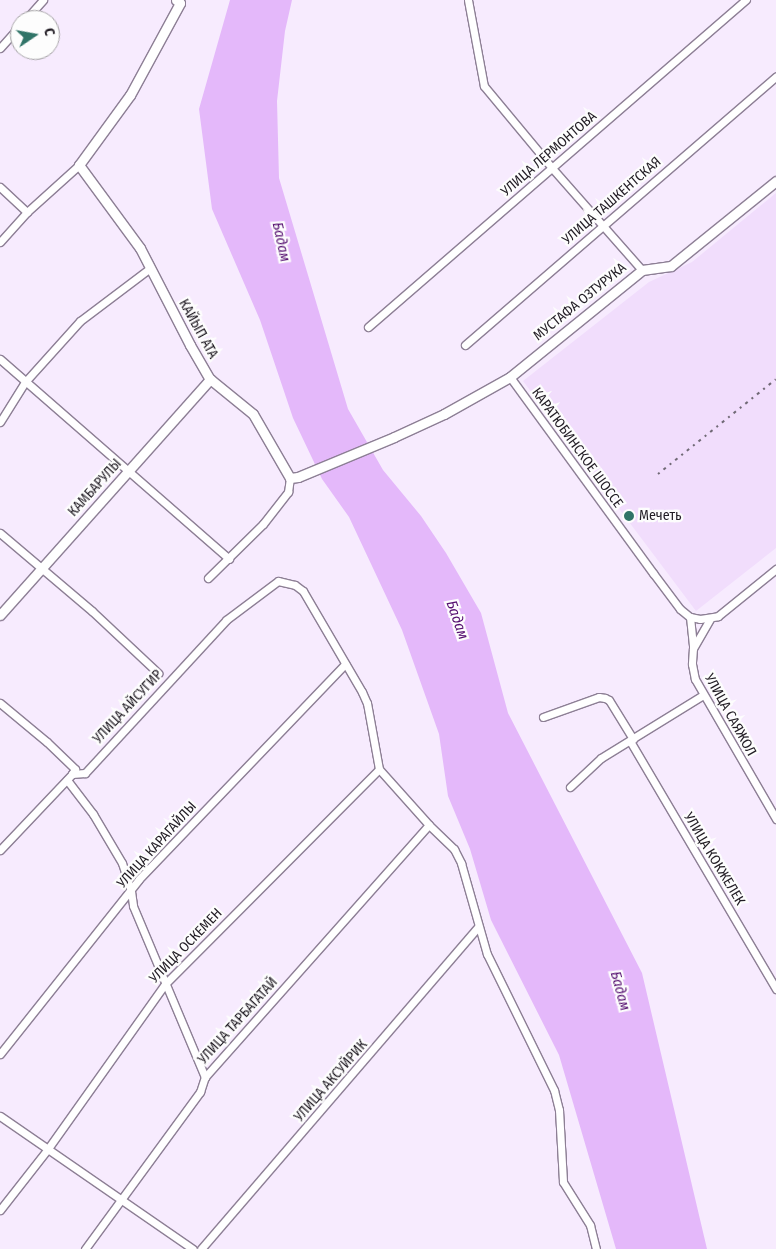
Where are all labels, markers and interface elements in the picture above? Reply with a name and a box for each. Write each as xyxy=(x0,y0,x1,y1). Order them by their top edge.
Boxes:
north arrow xyxy=(10,10,60,60)
text: С xyxy=(40,27,58,37)
street label: УЛИЦА ЛЕРМОНТОВА xyxy=(498,108,600,200)
street label: УЛИЦА ТАШКЕНТСКАЯ xyxy=(559,154,665,248)
water label: Бадам xyxy=(268,220,294,264)
street label: МУСТАФА ОЗТУРУКА xyxy=(530,259,630,345)
street label: КАЙЫП АТА xyxy=(175,296,221,362)
street label: КАРАТЮБИНСКОЕ ШОССЕ xyxy=(528,385,626,511)
street label: КАМБАРУЛЫ xyxy=(65,456,125,520)
place label: Мечеть xyxy=(639,508,682,524)
marker: Мечеть xyxy=(623,510,635,522)
water label: Бадам xyxy=(442,598,472,642)
street label: УЛИЦА АЙСУГИР xyxy=(90,667,166,747)
street label: УЛИЦА САЯЖОЛ xyxy=(700,671,760,759)
street label: УЛИЦА КАРАГАЙЛЫ xyxy=(114,798,200,892)
street label: УЛИЦА КОКЖЕЛЕК xyxy=(680,810,748,908)
street label: УЛИЦА ОСКЕМЕН xyxy=(146,905,226,987)
water label: Бадам xyxy=(606,969,634,1013)
street label: УЛИЦА ТАРБАГАТАЙ xyxy=(195,974,281,1068)
street label: УЛИЦА АКСУЙРИК xyxy=(291,1037,371,1125)

